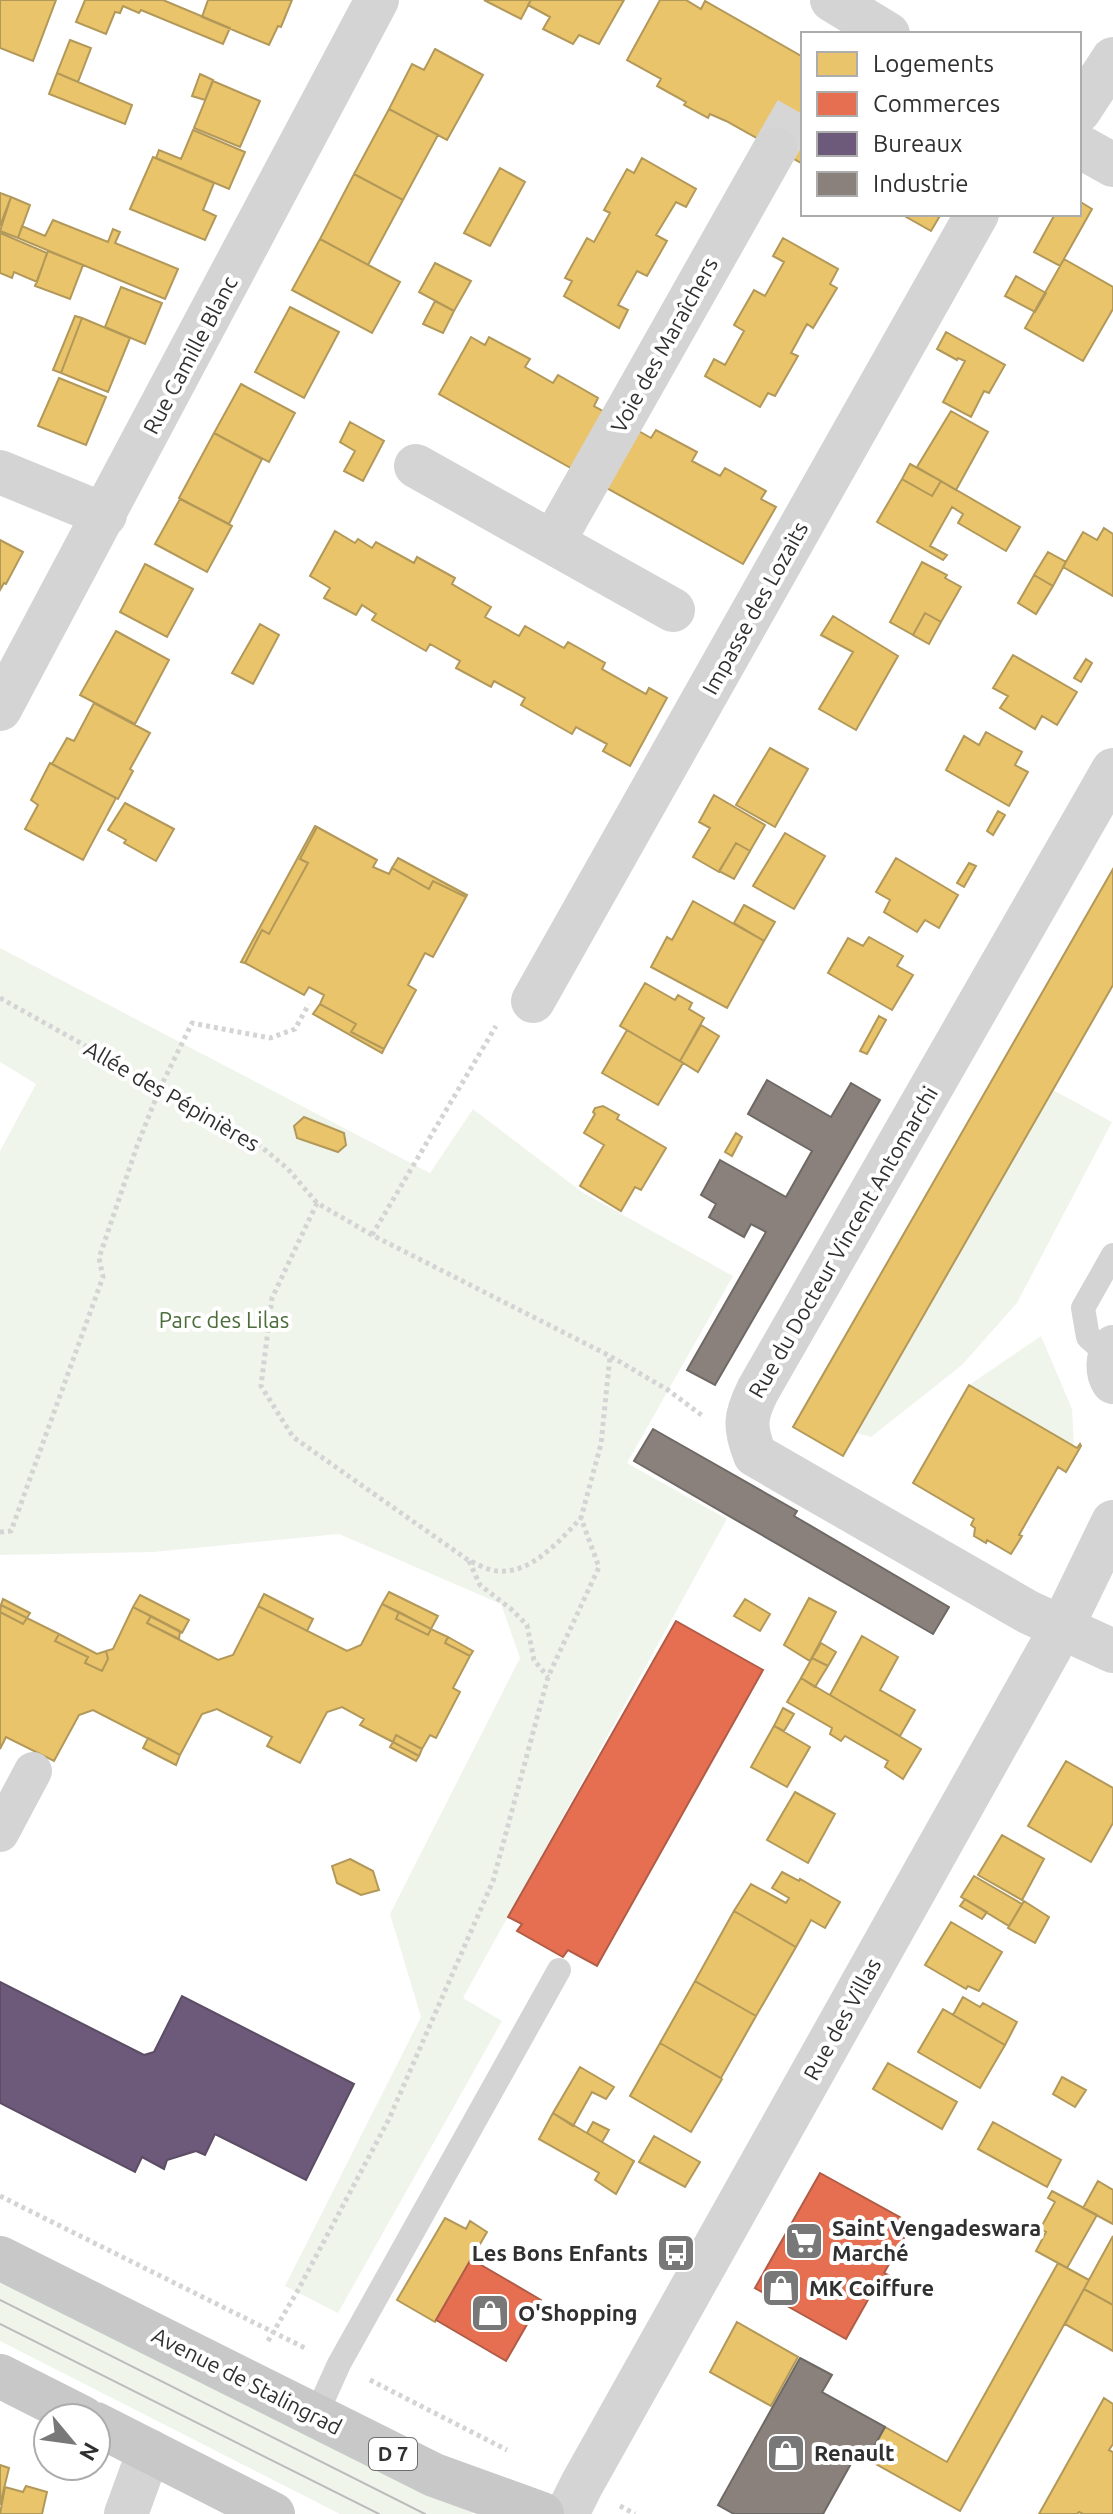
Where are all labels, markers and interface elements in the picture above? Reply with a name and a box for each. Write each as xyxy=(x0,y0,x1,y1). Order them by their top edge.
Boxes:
legend xyxy=(801,32,1081,216)
text: Logements xyxy=(873,50,994,77)
text: Commerces xyxy=(873,90,1000,117)
text: Bureaux xyxy=(873,130,962,157)
text: Industrie xyxy=(873,170,969,197)
street label: Voie des Maraîchers xyxy=(605,253,722,437)
street label: Rue Camille Blanc xyxy=(137,272,242,438)
street label: Impasse des Lozaits xyxy=(697,517,812,698)
street label: Allée des Pépinières xyxy=(80,1035,264,1156)
street label: Rue du Docteur Vincent Antomarchi xyxy=(743,1082,942,1402)
park label: Parc des Lilas xyxy=(159,1307,289,1332)
street label: Rue des Villas xyxy=(798,1953,885,2084)
place label: Saint Vengadeswara Marché xyxy=(832,2215,1041,2265)
supermarket icon: Saint Vengadeswara Marché xyxy=(783,2220,825,2262)
bus stop icon: Les Bons Enfants xyxy=(655,2232,697,2274)
place label: Les Bons Enfants xyxy=(472,2240,648,2265)
shop icon: MK Coiffure xyxy=(760,2267,802,2309)
place label: MK Coiffure xyxy=(809,2275,934,2300)
shop icon: O'Shopping xyxy=(469,2292,511,2334)
place label: O'Shopping xyxy=(518,2300,638,2325)
street label: Avenue de Stalingrad xyxy=(148,2322,346,2439)
north arrow xyxy=(32,2402,112,2482)
shop icon: Renault xyxy=(765,2432,807,2474)
road number: D 7 xyxy=(369,2438,417,2470)
text: N xyxy=(75,2439,105,2465)
place label: Renault xyxy=(814,2440,895,2465)

